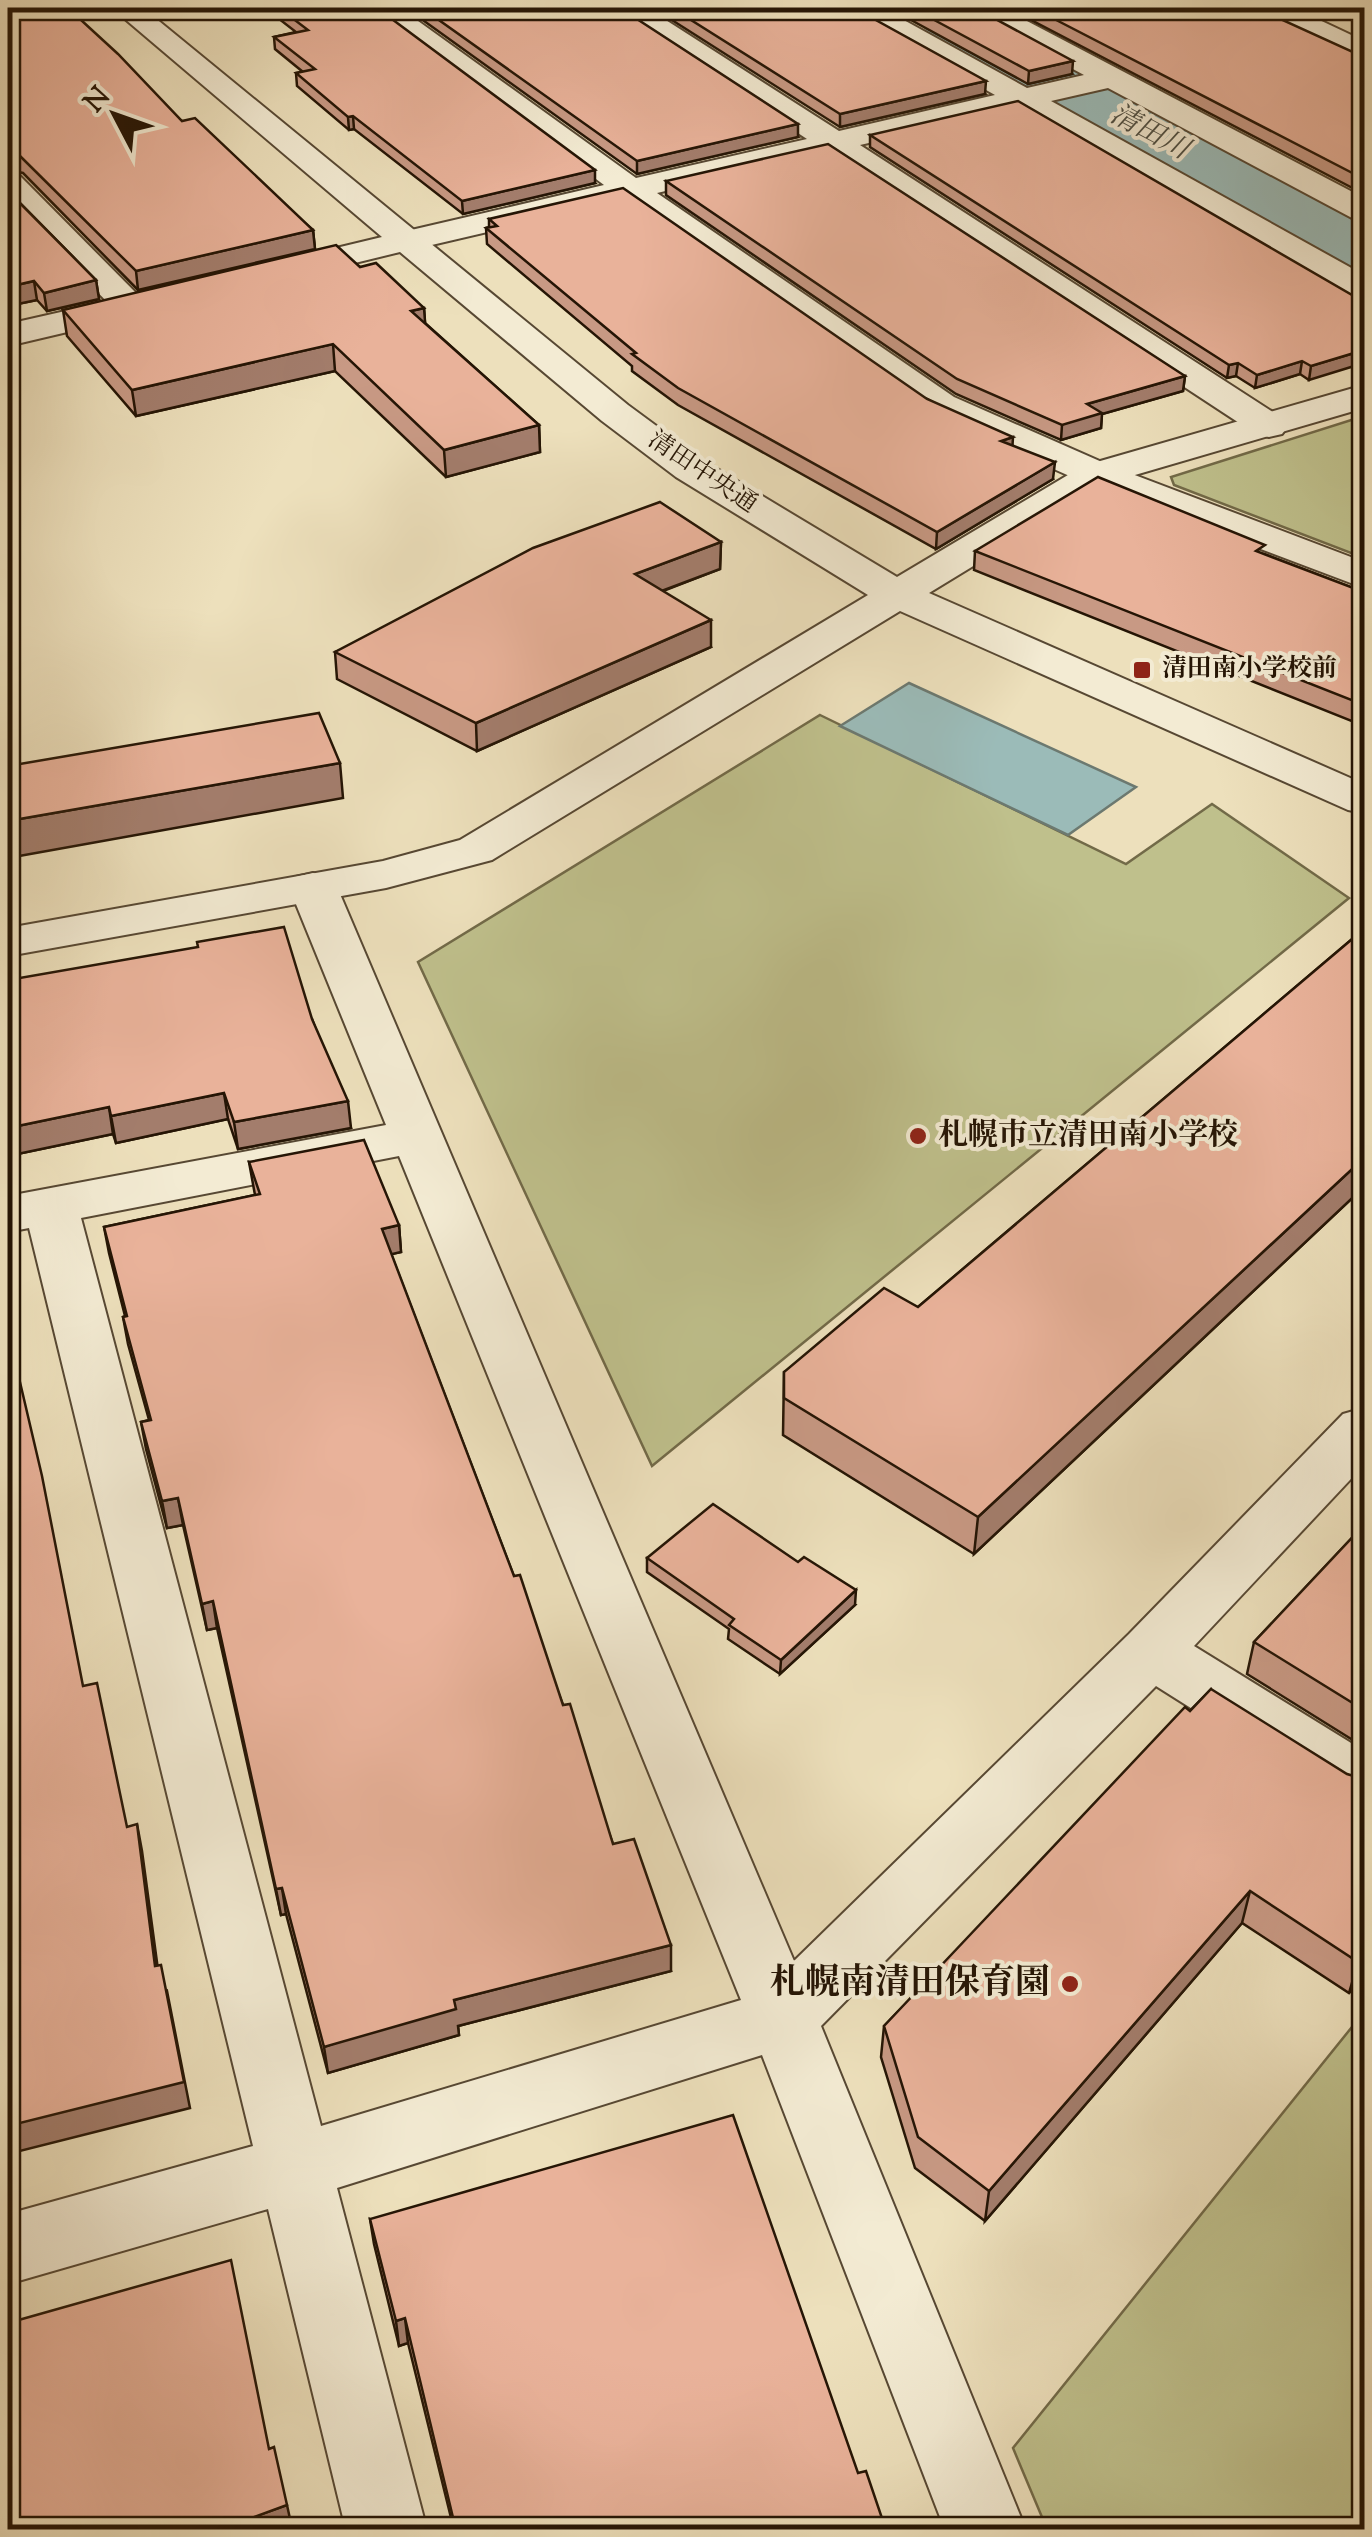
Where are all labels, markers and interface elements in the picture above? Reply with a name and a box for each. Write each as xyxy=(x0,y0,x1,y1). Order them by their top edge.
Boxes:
north arrow xyxy=(65,65,165,165)
text: N xyxy=(76,79,121,122)
water label: 清田川 xyxy=(1103,96,1198,172)
street label: 清田中央通 xyxy=(640,423,764,523)
place label: 清田南小学校前 xyxy=(1162,652,1337,688)
marker: 清田南小学校前 xyxy=(1131,659,1153,681)
place label: 札幌市立清田南小学校 xyxy=(938,1115,1238,1158)
marker: 札幌市立清田南小学校 xyxy=(907,1125,929,1147)
place label: 札幌南清田保育園 xyxy=(770,1959,1050,2010)
marker: 札幌南清田保育園 xyxy=(1059,1973,1081,1995)

